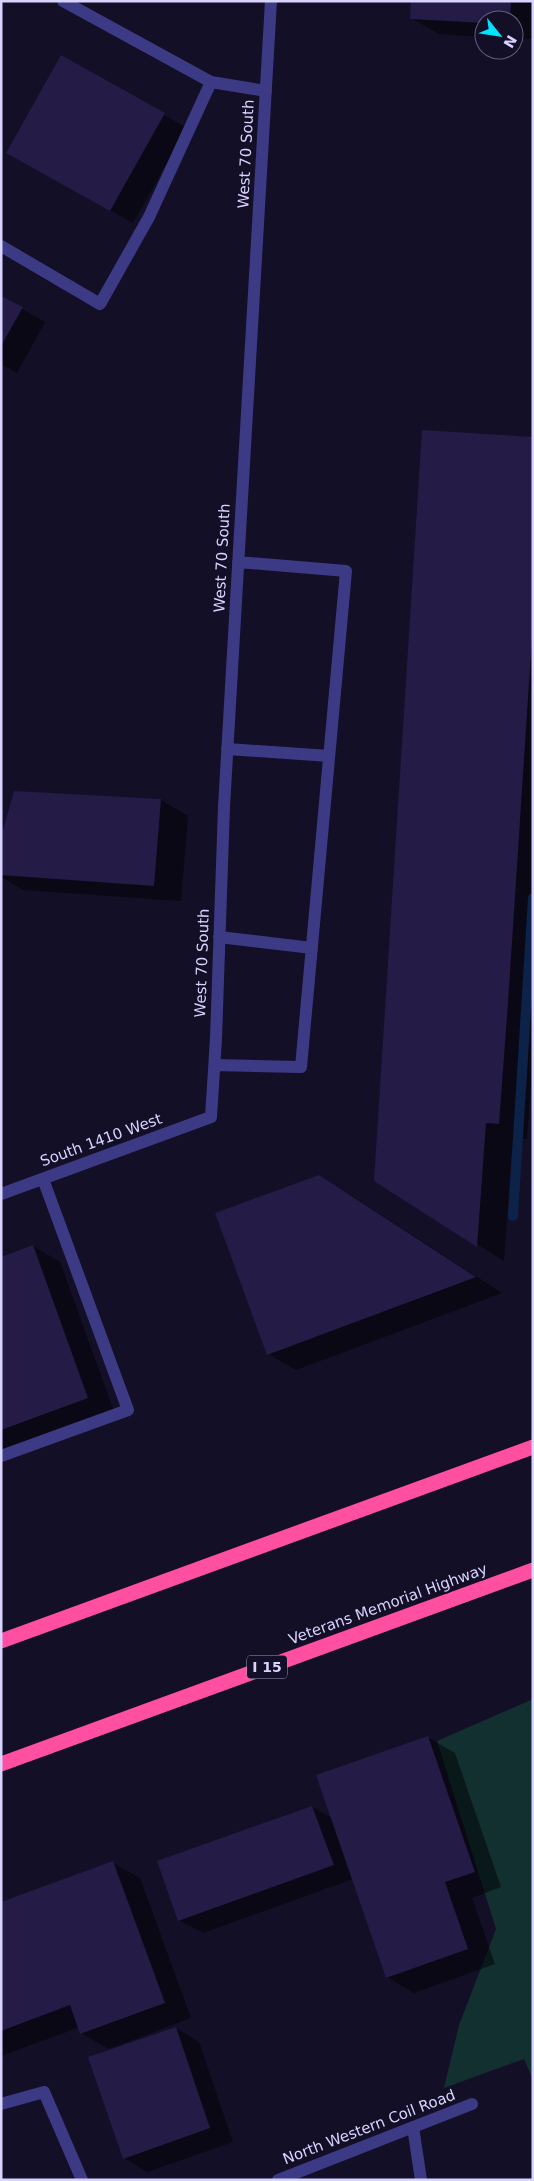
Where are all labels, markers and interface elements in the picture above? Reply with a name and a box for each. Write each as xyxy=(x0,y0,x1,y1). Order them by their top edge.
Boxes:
north arrow xyxy=(474,10,524,60)
text: N xyxy=(500,32,520,51)
street label: West 70 South xyxy=(234,99,258,209)
street label: West 70 South xyxy=(210,503,234,613)
street label: West 70 South xyxy=(191,908,213,1018)
street label: South 1410 West xyxy=(38,1110,164,1170)
street label: Veterans Memorial Highway xyxy=(286,1560,490,1648)
road number: I 15 xyxy=(247,1655,287,1678)
street label: North Western Coil Road xyxy=(280,2086,458,2168)

